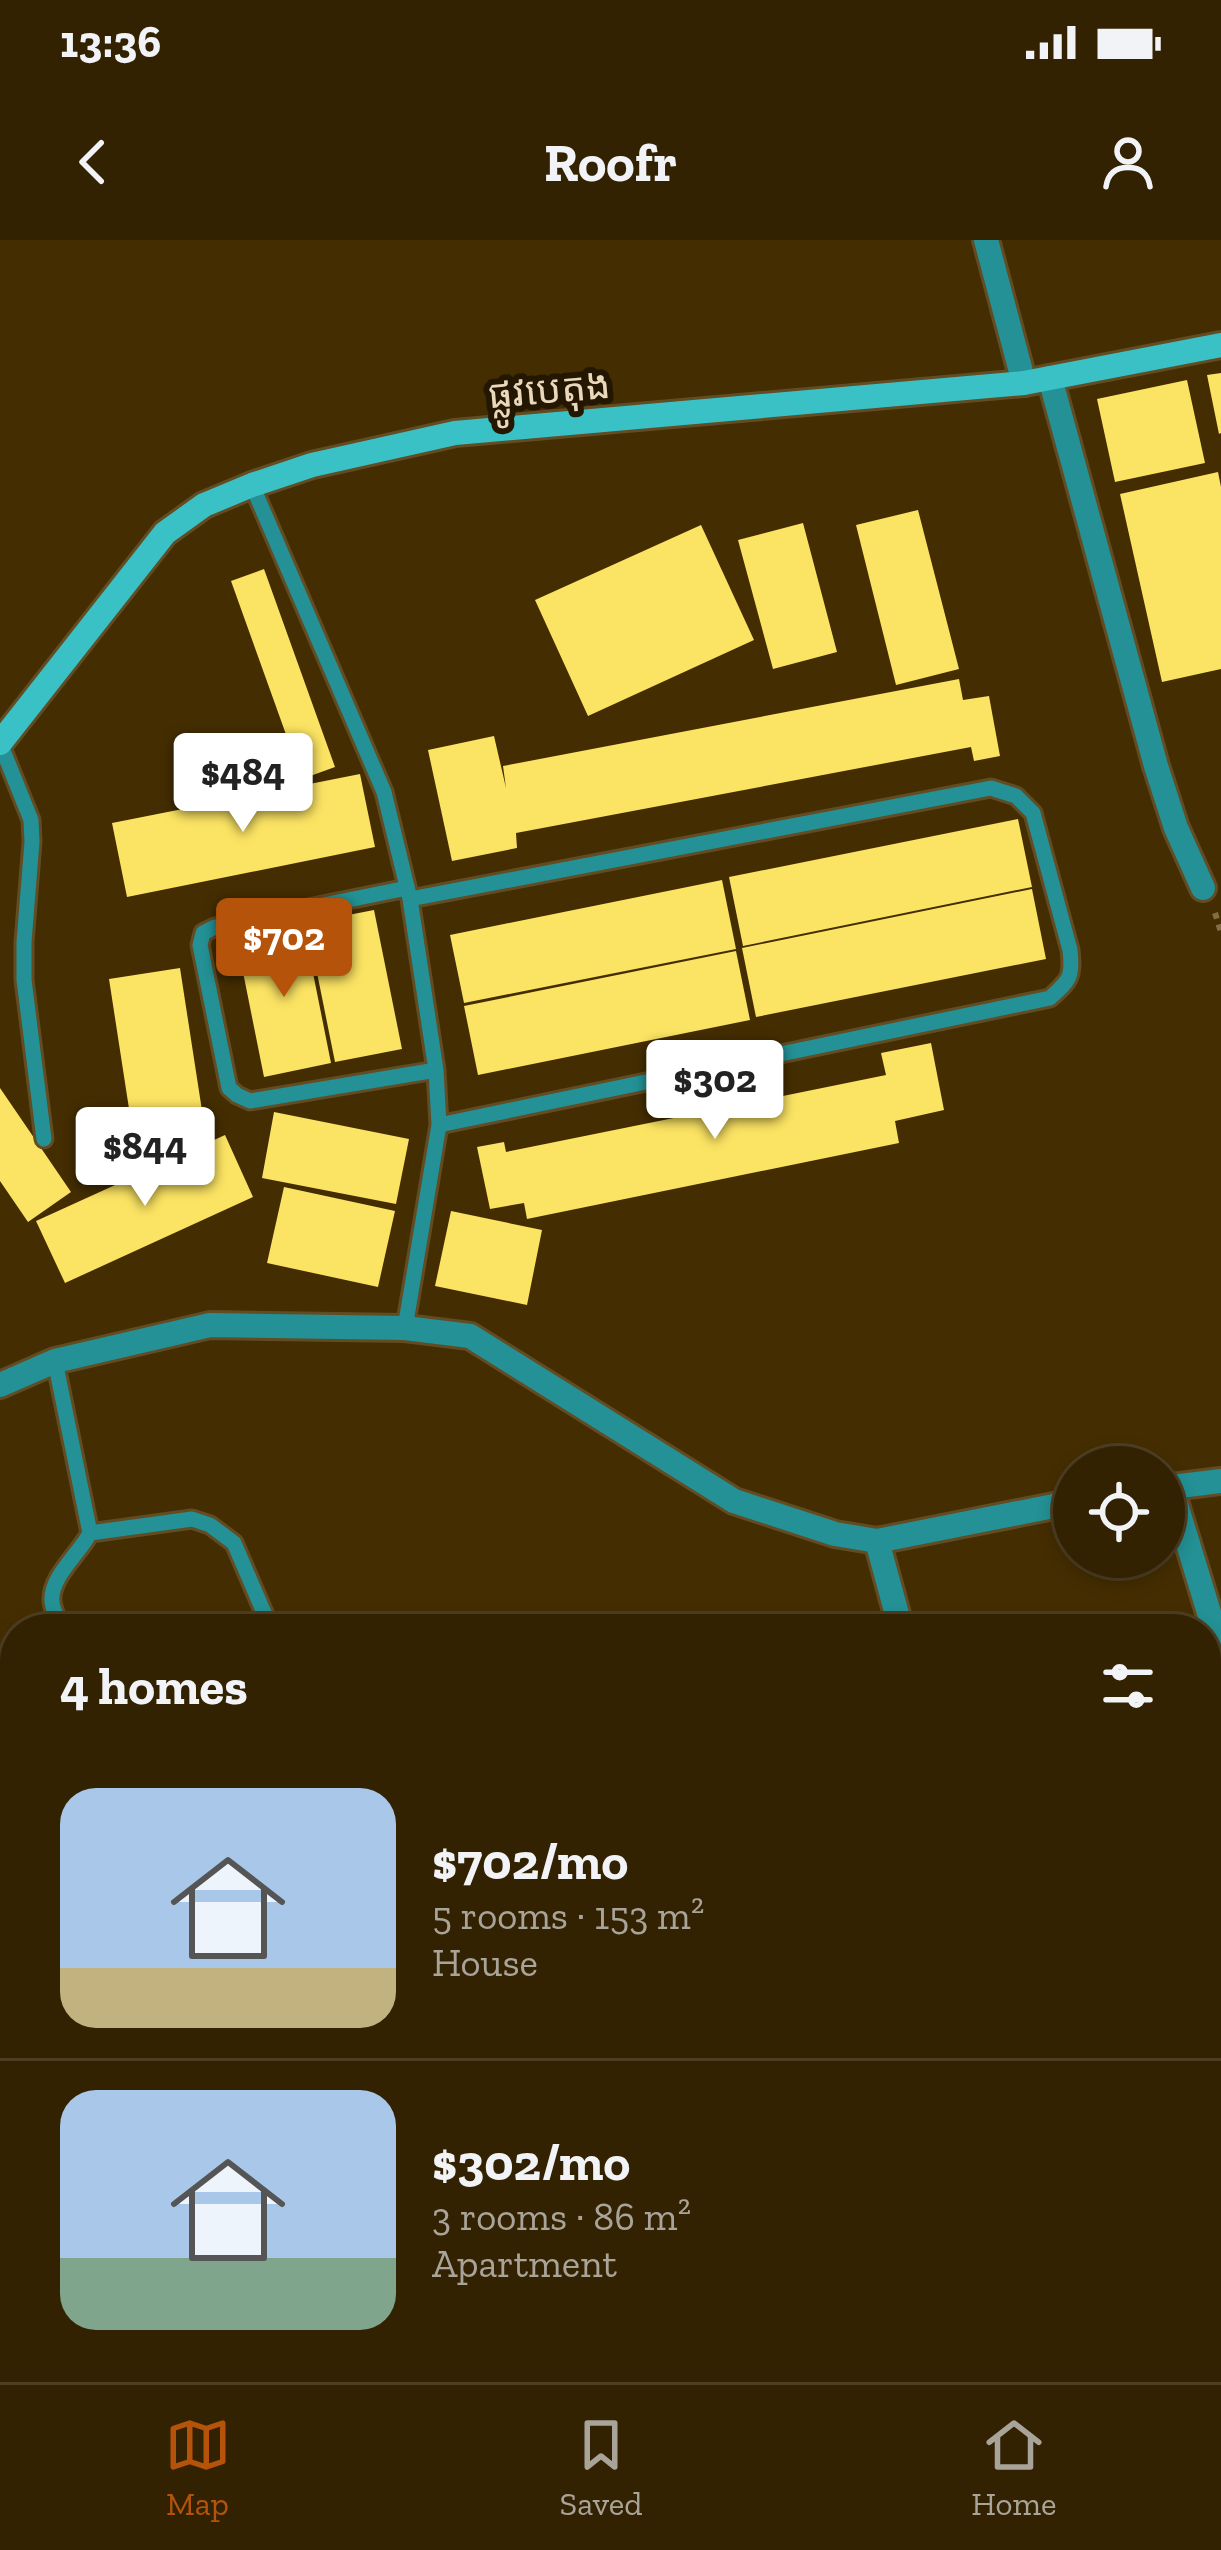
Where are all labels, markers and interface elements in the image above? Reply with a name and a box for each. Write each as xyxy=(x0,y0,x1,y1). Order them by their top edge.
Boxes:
text: 13:36 xyxy=(60,15,161,69)
icon: back xyxy=(60,129,126,195)
icon: person xyxy=(1095,129,1161,195)
text: Roofr xyxy=(544,130,677,195)
street label: ផ្លូវបេតុង xyxy=(486,361,613,430)
pin: $484 xyxy=(172,733,314,835)
text: $484 xyxy=(201,748,285,795)
pin: $702 xyxy=(213,898,355,1000)
text: $702 xyxy=(243,913,325,960)
pin: $302 xyxy=(644,1040,786,1142)
text: $302 xyxy=(673,1055,757,1102)
pin: $844 xyxy=(74,1107,216,1209)
text: $844 xyxy=(103,1122,187,1169)
map controls xyxy=(1053,1446,1185,1578)
button: locate xyxy=(1053,1446,1185,1578)
icon: filters xyxy=(1095,1653,1161,1719)
text: 4 homes xyxy=(60,1656,248,1717)
text: $702/mo xyxy=(432,1831,628,1892)
icon: home xyxy=(156,1836,300,1980)
text: 5 rooms · 153 m² xyxy=(432,1892,704,1939)
text: House xyxy=(432,1939,538,1986)
text: $302/mo xyxy=(432,2132,630,2193)
icon: home xyxy=(156,2138,300,2282)
text: 3 rooms · 86 m² xyxy=(432,2193,691,2240)
text: Apartment xyxy=(432,2240,617,2287)
tab: Map xyxy=(165,2412,231,2523)
tab: Saved xyxy=(560,2412,642,2523)
tab: Home xyxy=(971,2412,1056,2523)

